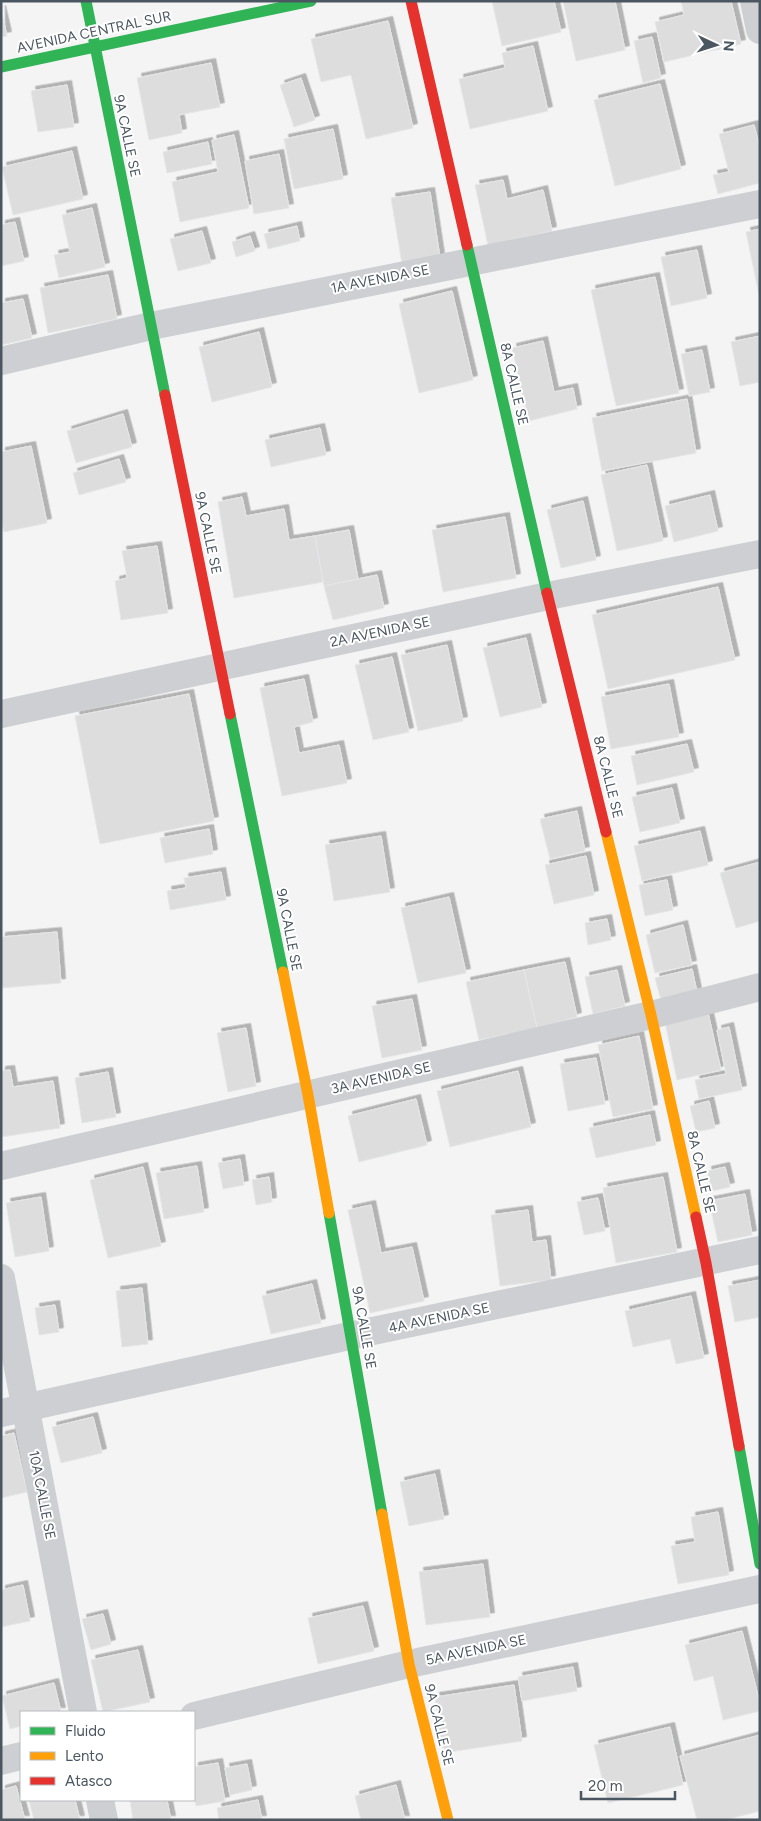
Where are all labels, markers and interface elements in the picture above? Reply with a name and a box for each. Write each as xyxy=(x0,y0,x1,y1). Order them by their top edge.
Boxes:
street label: AVENIDA CENTRAL SUR xyxy=(15,7,173,57)
north arrow xyxy=(691,20,741,70)
text: N xyxy=(720,40,737,52)
street label: 9A CALLE SE xyxy=(110,93,144,179)
street label: 1A AVENIDA SE xyxy=(329,261,431,297)
street label: 8A CALLE SE xyxy=(496,341,532,427)
street label: 9A CALLE SE xyxy=(191,490,225,576)
street label: 2A AVENIDA SE xyxy=(328,613,432,651)
street label: 8A CALLE SE xyxy=(590,734,626,820)
street label: 9A CALLE SE xyxy=(273,887,305,973)
street label: 3A AVENIDA SE xyxy=(330,1058,432,1098)
street label: 8A CALLE SE xyxy=(683,1129,719,1215)
street label: 9A CALLE SE xyxy=(348,1285,380,1371)
street label: 4A AVENIDA SE xyxy=(387,1299,491,1337)
street label: 10A CALLE SE xyxy=(25,1449,59,1541)
street label: 5A AVENIDA SE xyxy=(424,1631,528,1669)
street label: 9A CALLE SE xyxy=(421,1682,457,1768)
legend xyxy=(20,1711,195,1801)
text: Fluido xyxy=(65,1722,106,1740)
text: Lento xyxy=(65,1747,104,1765)
scale bar xyxy=(581,1768,675,1800)
text: Atasco xyxy=(65,1772,113,1790)
text: 20 m xyxy=(588,1777,622,1795)

